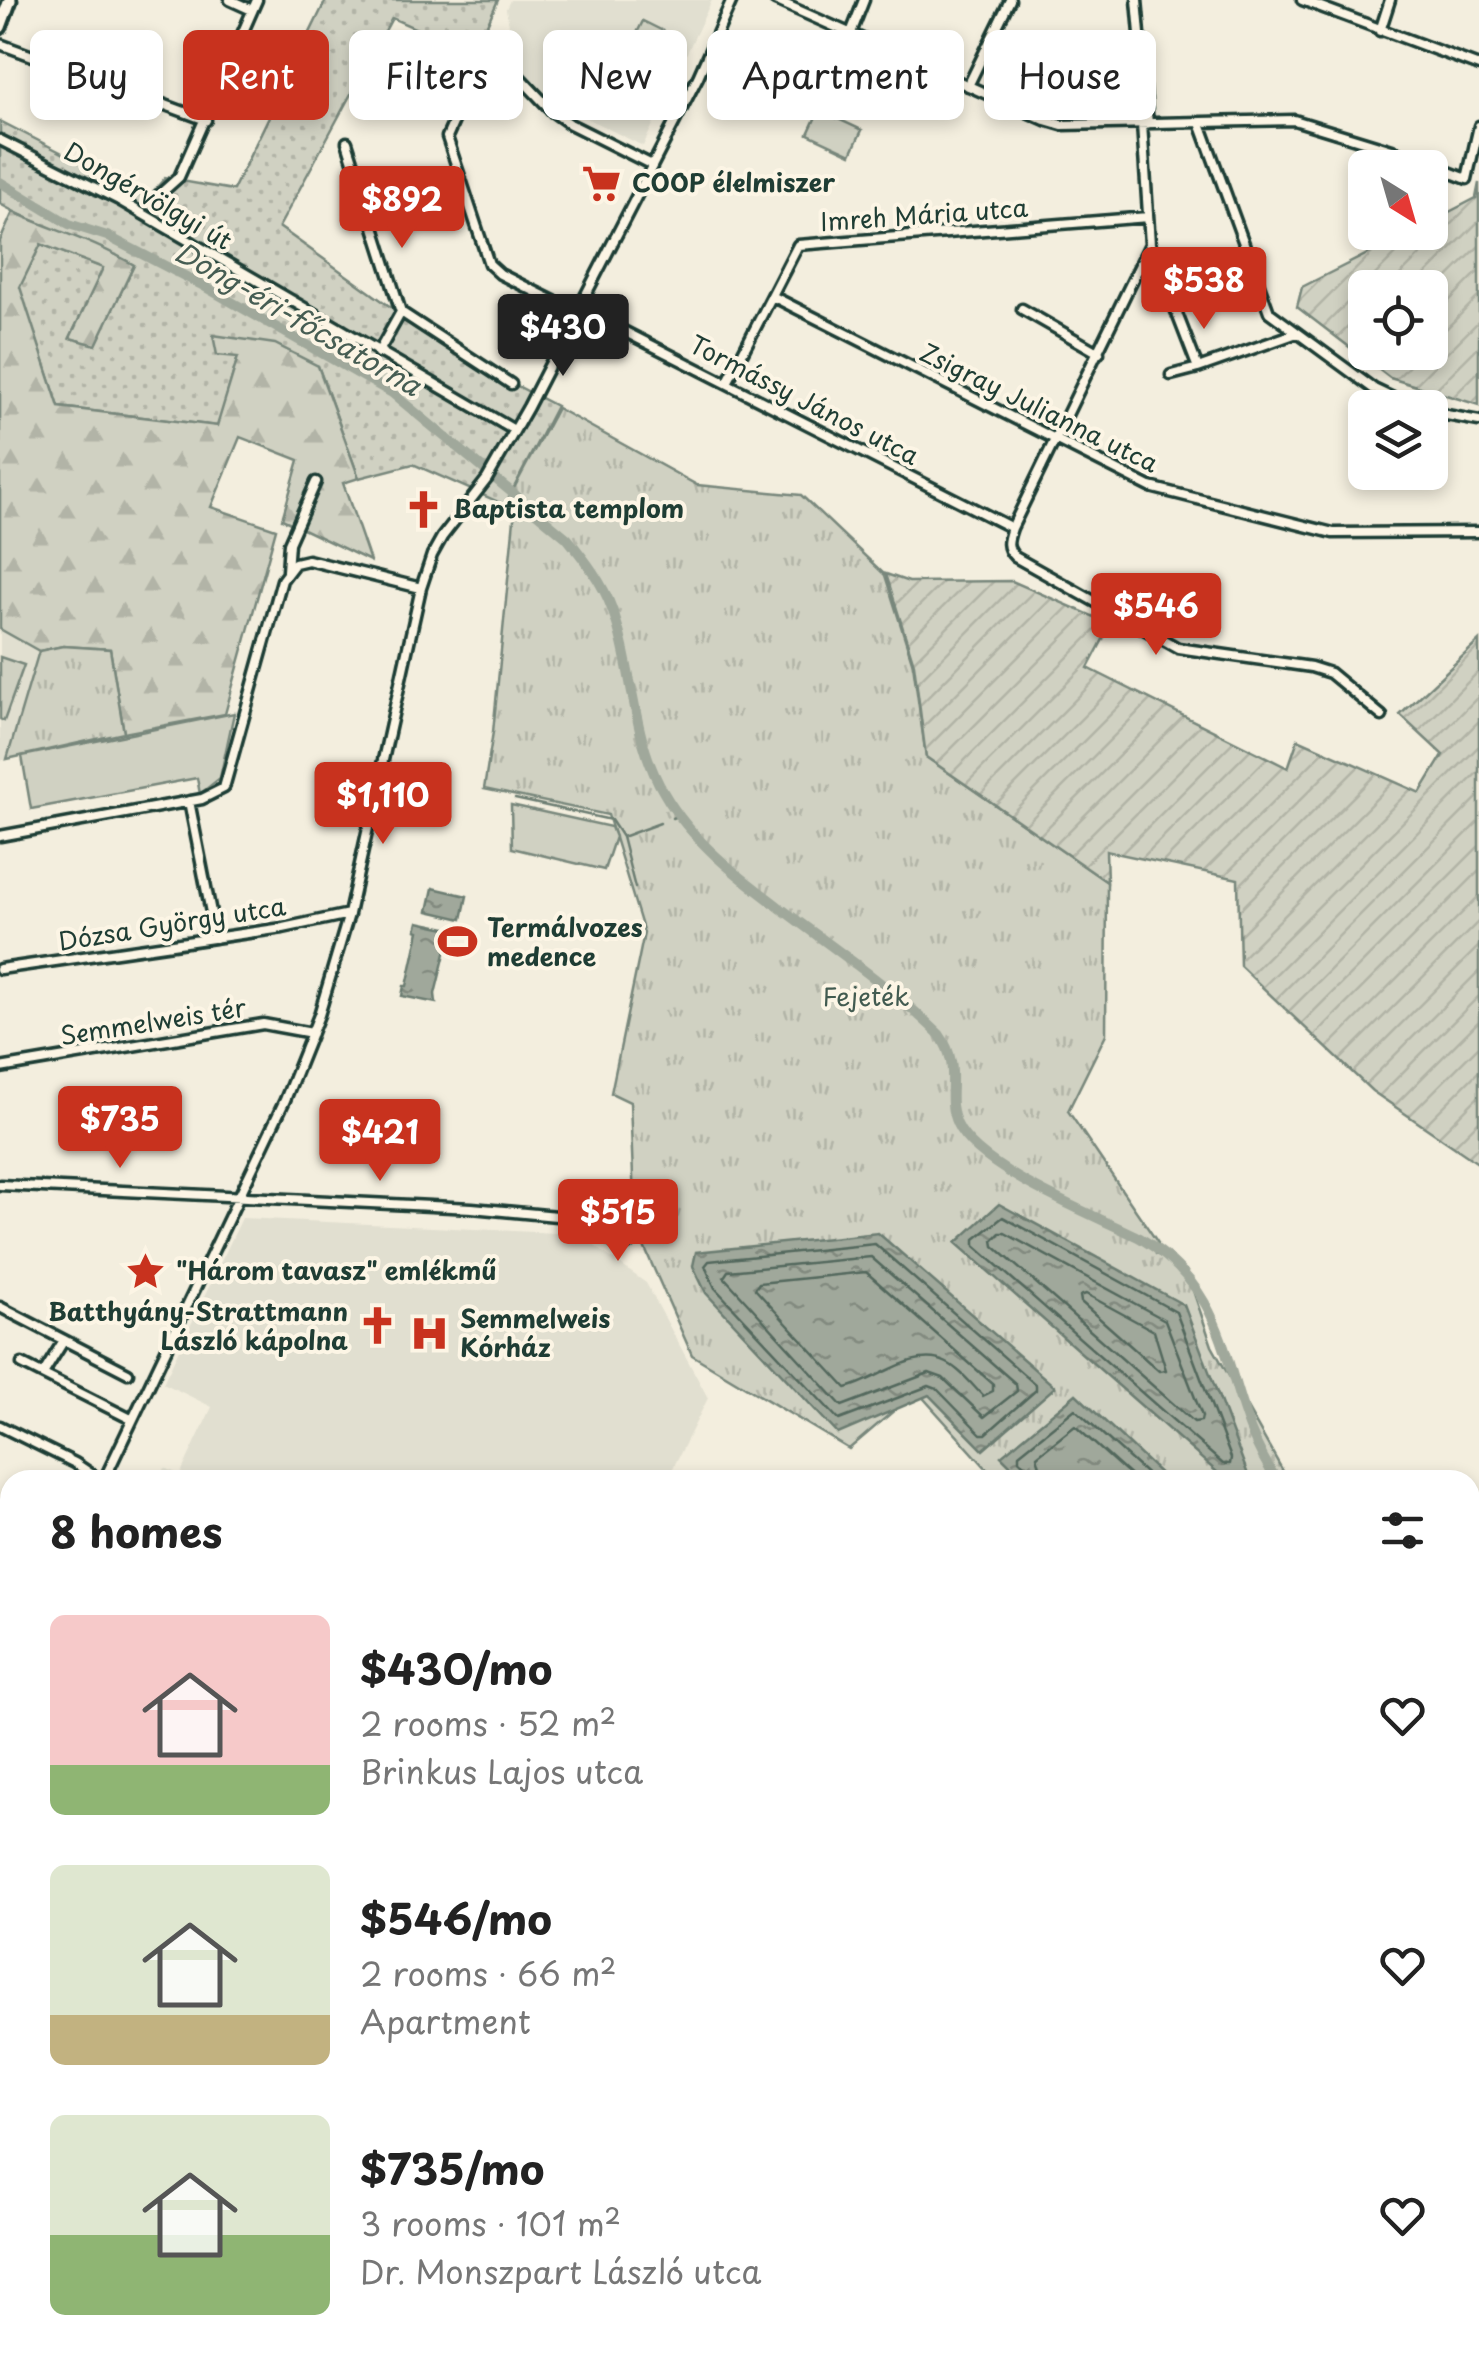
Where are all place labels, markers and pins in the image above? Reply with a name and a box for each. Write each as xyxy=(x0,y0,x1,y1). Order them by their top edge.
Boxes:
supermarket icon: COOP élelmiszer xyxy=(581,162,623,204)
place label: COOP élelmiszer xyxy=(632,163,835,201)
pin: $892 xyxy=(343,166,461,251)
pin: $538 xyxy=(1145,247,1263,332)
pin: $430 xyxy=(504,294,622,379)
church icon: Baptista templom xyxy=(402,488,444,530)
place label: Baptista templom xyxy=(453,489,684,527)
pin: $546 xyxy=(1097,573,1215,658)
pin: $1,110 xyxy=(302,762,464,847)
place label: Termálvozes medence xyxy=(487,908,643,975)
sports icon: Termálvozes medence xyxy=(436,921,478,963)
pin: $735 xyxy=(61,1086,179,1171)
pin: $421 xyxy=(321,1099,439,1184)
pin: $515 xyxy=(559,1179,677,1264)
place icon: "Három tavasz" emlékmű xyxy=(125,1250,167,1292)
place label: "Három tavasz" emlékmű xyxy=(176,1251,497,1289)
place label: Batthyány-Strattmann László kápolna xyxy=(48,1292,348,1359)
place label: Semmelweis Kórház xyxy=(460,1299,610,1366)
church icon: Batthyány-Strattmann László kápolna xyxy=(357,1305,399,1347)
hospital icon: Semmelweis Kórház xyxy=(409,1312,451,1354)

